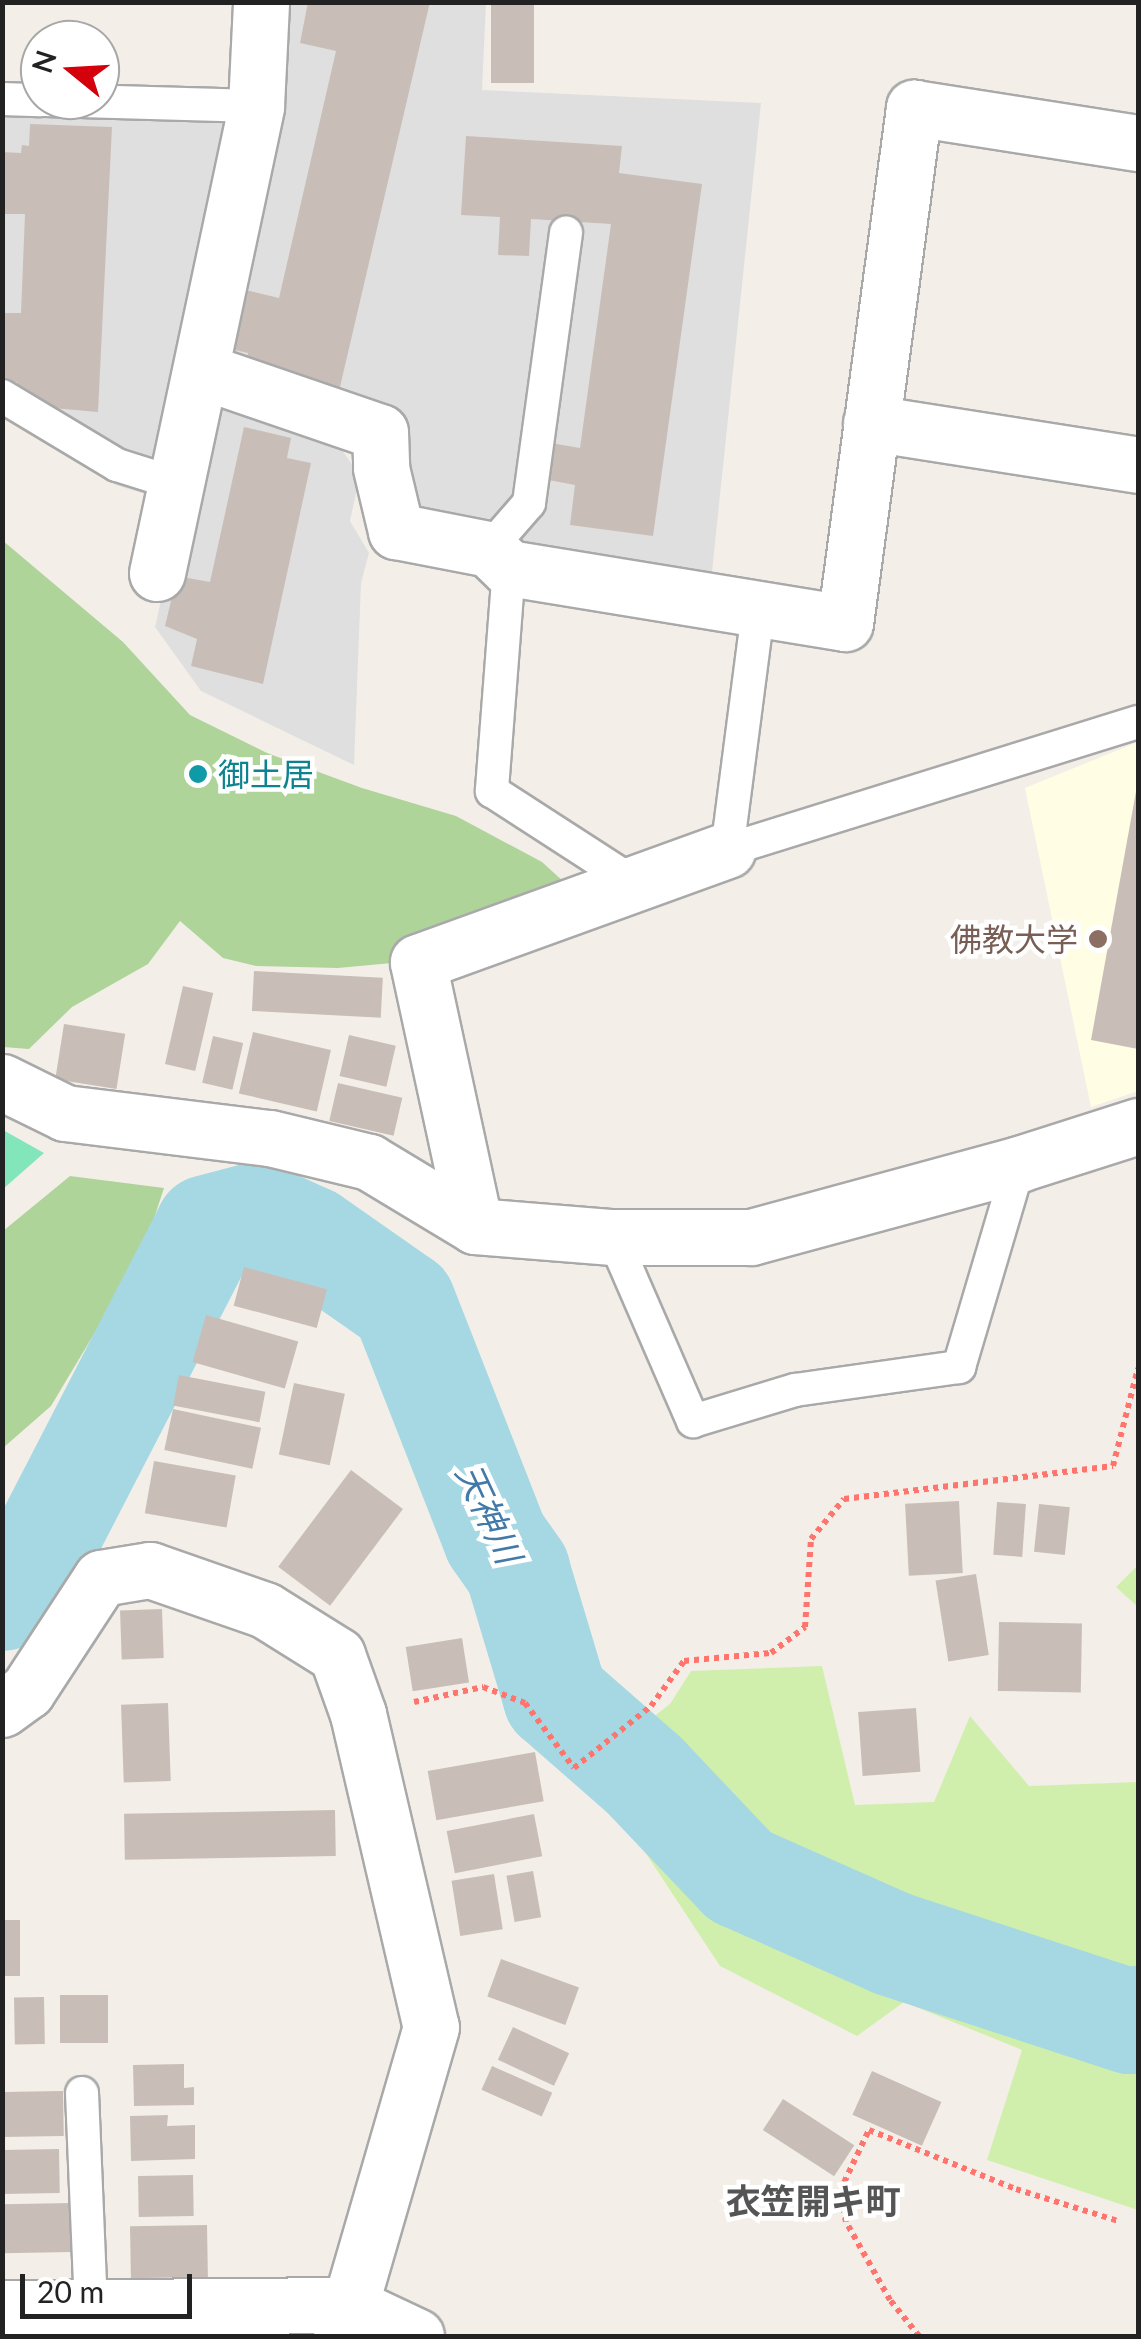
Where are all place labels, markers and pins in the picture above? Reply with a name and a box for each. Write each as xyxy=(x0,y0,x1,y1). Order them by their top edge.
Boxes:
place label: 御土居 xyxy=(218,755,314,793)
marker: 御土居 xyxy=(187,763,209,785)
place label: 佛教大学 xyxy=(950,920,1078,958)
marker: 佛教大学 xyxy=(1087,928,1109,950)

